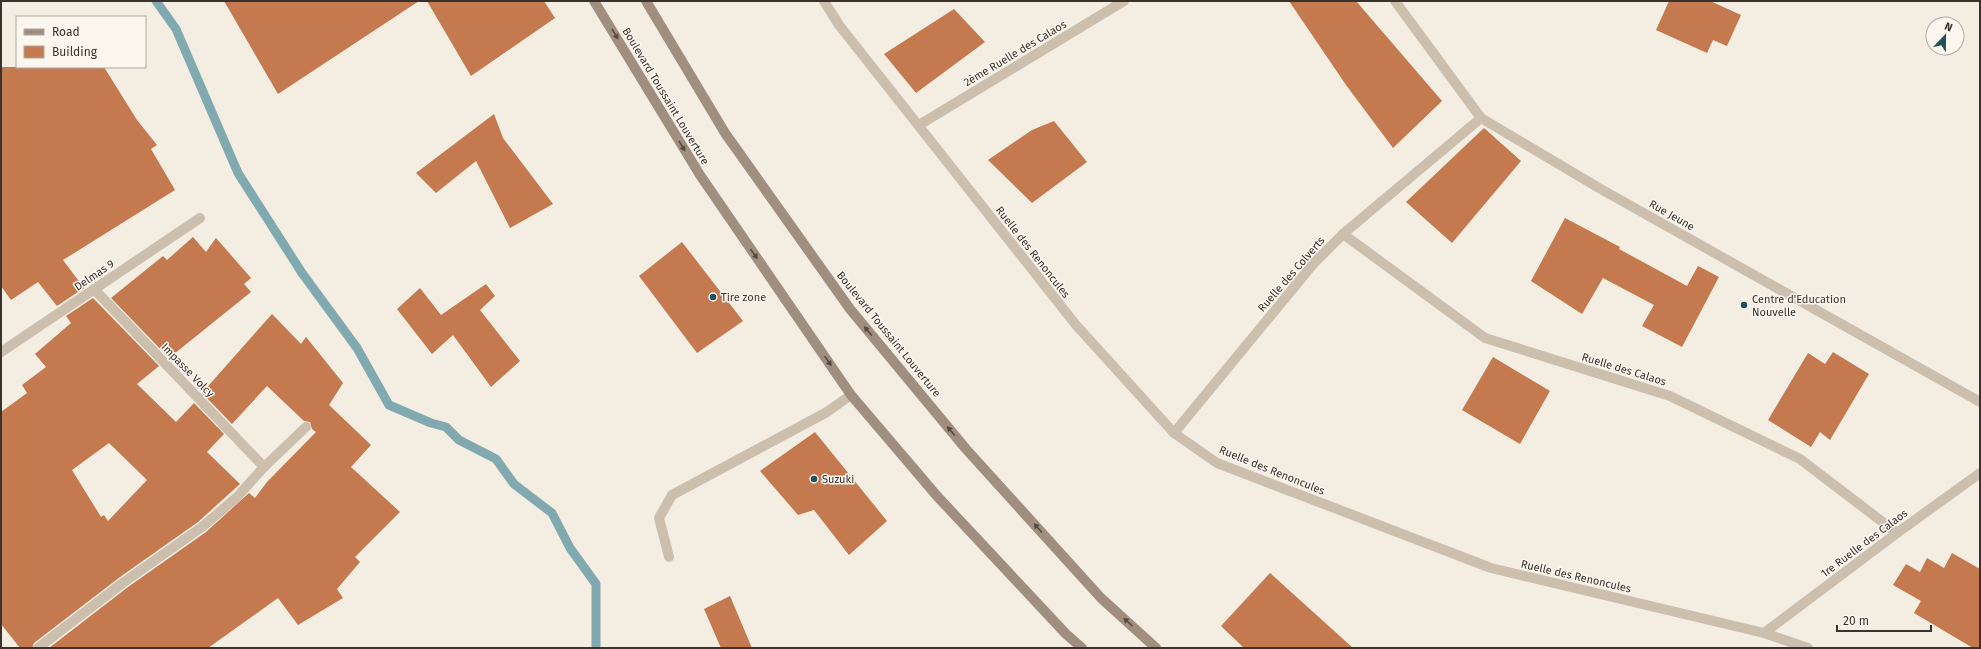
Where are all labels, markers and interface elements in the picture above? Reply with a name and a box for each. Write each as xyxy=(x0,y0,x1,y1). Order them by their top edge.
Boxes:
legend xyxy=(16,16,146,68)
north arrow xyxy=(1925,16,1965,56)
street label: 2ème Ruelle des Calaos xyxy=(962,18,1069,89)
text: N xyxy=(1943,20,1954,35)
text: Road xyxy=(52,25,80,39)
street label: Boulevard Toussaint Louverture xyxy=(619,25,712,167)
one-way arrow xyxy=(611,28,618,40)
text: Building xyxy=(52,45,98,59)
one-way arrow xyxy=(678,141,686,151)
street label: Rue Jeune xyxy=(1647,197,1697,234)
street label: Ruelle des Renoncules xyxy=(993,204,1072,301)
street label: Ruelle des Colverts xyxy=(1255,234,1328,315)
one-way arrow xyxy=(750,248,758,259)
street label: Delmas 9 xyxy=(72,257,117,294)
street label: Boulevard Toussaint Louverture xyxy=(834,269,943,400)
place label: Tire zone xyxy=(721,291,766,304)
marker: Tire zone xyxy=(708,292,718,302)
place label: Centre d'Education Nouvelle xyxy=(1752,293,1846,319)
marker: Centre d'Education Nouvelle xyxy=(1739,300,1749,310)
one-way arrow xyxy=(864,325,873,336)
street label: Impasse Volcy xyxy=(159,341,217,401)
street label: Ruelle des Calaos xyxy=(1580,350,1668,389)
one-way arrow xyxy=(824,355,832,366)
one-way arrow xyxy=(947,426,956,436)
street label: Ruelle des Renoncules xyxy=(1217,443,1326,498)
place label: Suzuki xyxy=(822,473,854,486)
marker: Suzuki xyxy=(809,474,819,484)
street label: 1re Ruelle des Calaos xyxy=(1818,507,1910,580)
one-way arrow xyxy=(1033,523,1042,533)
street label: Ruelle des Renoncules xyxy=(1520,557,1632,595)
scale bar xyxy=(1837,607,1931,633)
text: 20 m xyxy=(1843,614,1869,628)
one-way arrow xyxy=(1122,617,1133,626)

